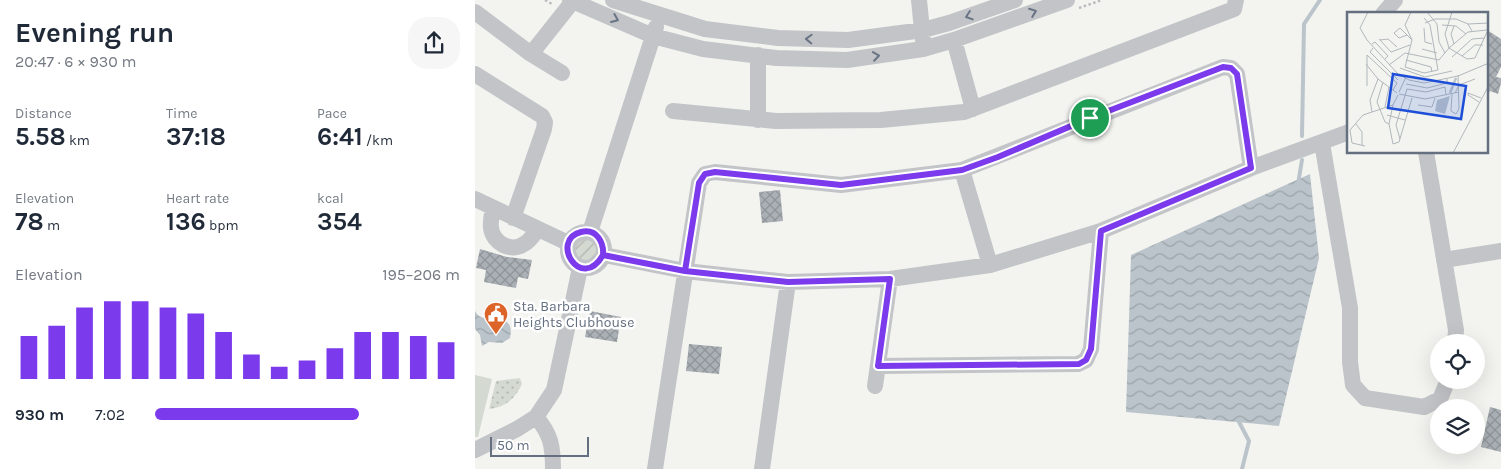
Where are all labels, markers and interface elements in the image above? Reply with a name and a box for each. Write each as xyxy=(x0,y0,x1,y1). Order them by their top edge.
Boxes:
one-way arrow xyxy=(1029,8,1037,18)
one-way arrow xyxy=(965,10,974,20)
inset map xyxy=(1347,12,1489,154)
one-way arrow xyxy=(610,13,619,24)
text: Evening run xyxy=(15,16,174,49)
button: share xyxy=(408,17,460,69)
one-way arrow xyxy=(805,34,813,44)
one-way arrow xyxy=(872,51,881,61)
text: 20:47 · 6 × 930 m xyxy=(15,52,137,71)
pin xyxy=(1069,97,1111,139)
icon: arrive xyxy=(1076,104,1104,132)
text: Distance xyxy=(15,105,72,122)
text: Time xyxy=(166,105,197,122)
text: Pace xyxy=(317,105,347,122)
text: 5.58 xyxy=(15,122,66,151)
text: 37:18 xyxy=(166,122,226,151)
text: 6:41 xyxy=(317,122,363,151)
text: km xyxy=(66,132,90,149)
text: /km xyxy=(363,132,393,149)
text: Elevation xyxy=(15,190,74,207)
text: Heart rate xyxy=(166,190,229,207)
text: kcal xyxy=(317,190,344,207)
text: 78 xyxy=(15,207,44,236)
text: 136 xyxy=(166,207,206,236)
text: 354 xyxy=(317,207,362,236)
text: m xyxy=(44,217,60,234)
text: bpm xyxy=(206,217,239,234)
text: Elevation xyxy=(15,265,83,284)
text: 195–206 m xyxy=(382,265,460,284)
place label: Sta. Barbara Heights Clubhouse xyxy=(513,298,634,331)
public building icon: Sta. Barbara Heights Clubhouse xyxy=(483,301,509,335)
map controls xyxy=(1430,334,1485,454)
button: locate xyxy=(1430,334,1485,389)
button: layers xyxy=(1430,399,1485,454)
text: 930 m xyxy=(15,405,64,424)
text: 7:02 xyxy=(95,405,125,424)
scale bar xyxy=(490,434,589,457)
text: 50 m xyxy=(497,437,530,454)

